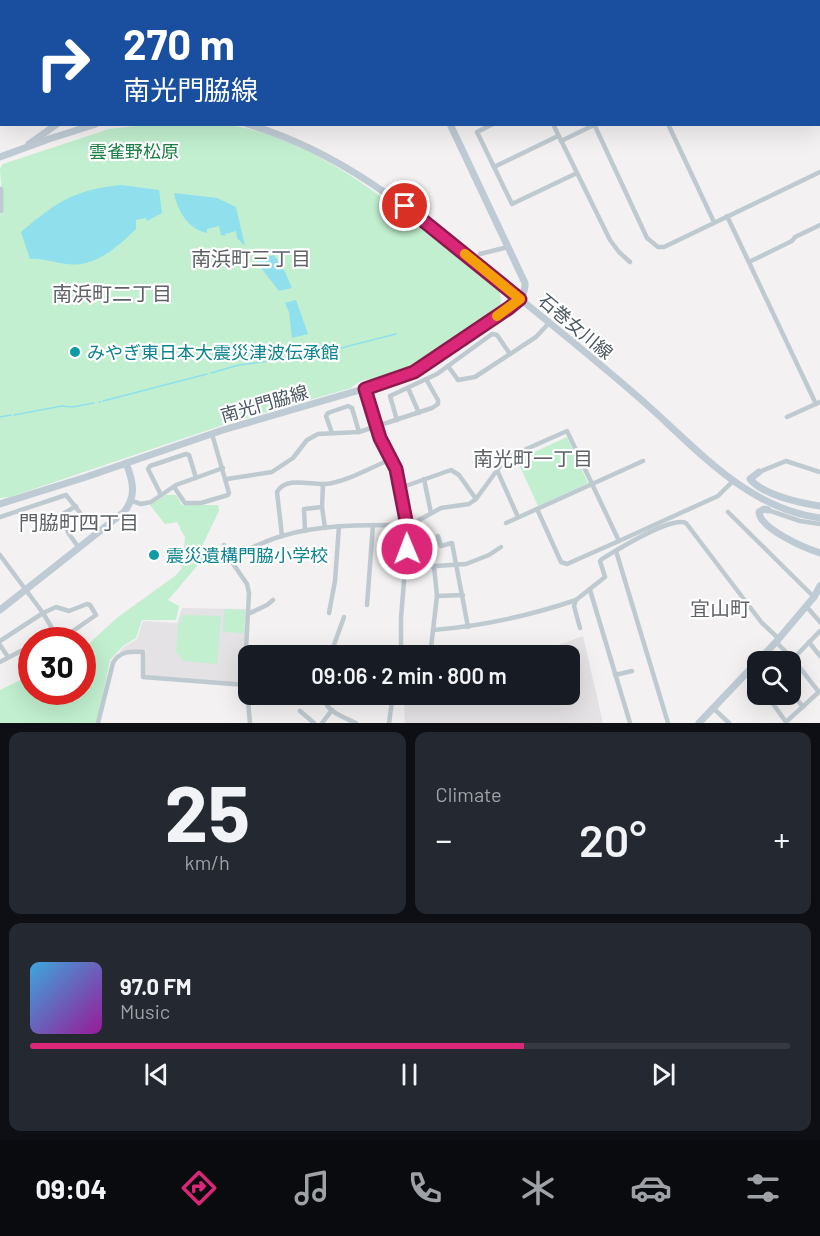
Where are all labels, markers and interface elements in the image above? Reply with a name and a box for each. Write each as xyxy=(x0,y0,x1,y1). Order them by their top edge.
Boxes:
text: 270 m xyxy=(123,18,235,68)
icon: right xyxy=(24,24,102,102)
text: 南光門脇線 xyxy=(123,73,258,105)
park label: 雲雀野松原 xyxy=(89,140,179,162)
pin xyxy=(379,180,430,231)
icon: arrive xyxy=(388,189,421,222)
district label: 南浜町三丁目 xyxy=(191,246,311,270)
district label: 南浜町二丁目 xyxy=(52,281,172,305)
street label: 石巻女川線 xyxy=(534,289,618,363)
place label: みやぎ東日本大震災津波伝承館 xyxy=(87,341,339,363)
marker: みやぎ東日本大震災津波伝承館 xyxy=(68,345,82,359)
street label: 南光門脇線 xyxy=(218,380,310,426)
district label: 南光町一丁目 xyxy=(473,446,593,470)
district label: 門脇町四丁目 xyxy=(19,510,139,534)
position arrow xyxy=(375,517,439,581)
place label: 震災遺構門脇小学校 xyxy=(166,544,328,566)
marker: 震災遺構門脇小学校 xyxy=(147,548,161,562)
district label: 宜山町 xyxy=(690,596,750,620)
speed limit sign: 30 xyxy=(18,627,96,705)
map controls xyxy=(747,651,801,705)
button: search xyxy=(747,651,801,705)
text: 09:06 · 2 min · 800 m xyxy=(311,662,507,688)
text: 25 xyxy=(164,764,250,858)
text: Climate xyxy=(436,782,502,806)
text: 20° xyxy=(579,812,646,866)
text: − xyxy=(436,819,452,859)
text: + xyxy=(774,819,790,859)
text: km/h xyxy=(185,850,230,874)
text: 97.0 FM xyxy=(120,973,192,999)
text: Music xyxy=(120,999,170,1023)
icon: previous xyxy=(140,1058,173,1091)
icon: pause xyxy=(393,1058,426,1091)
icon: next xyxy=(647,1058,680,1091)
icon: directions xyxy=(178,1167,220,1209)
icon: music xyxy=(291,1167,333,1209)
icon: phone xyxy=(404,1167,446,1209)
icon: climate xyxy=(517,1167,559,1209)
icon: car xyxy=(630,1167,672,1209)
icon: filters xyxy=(742,1167,784,1209)
text: 09:04 xyxy=(35,1172,107,1204)

